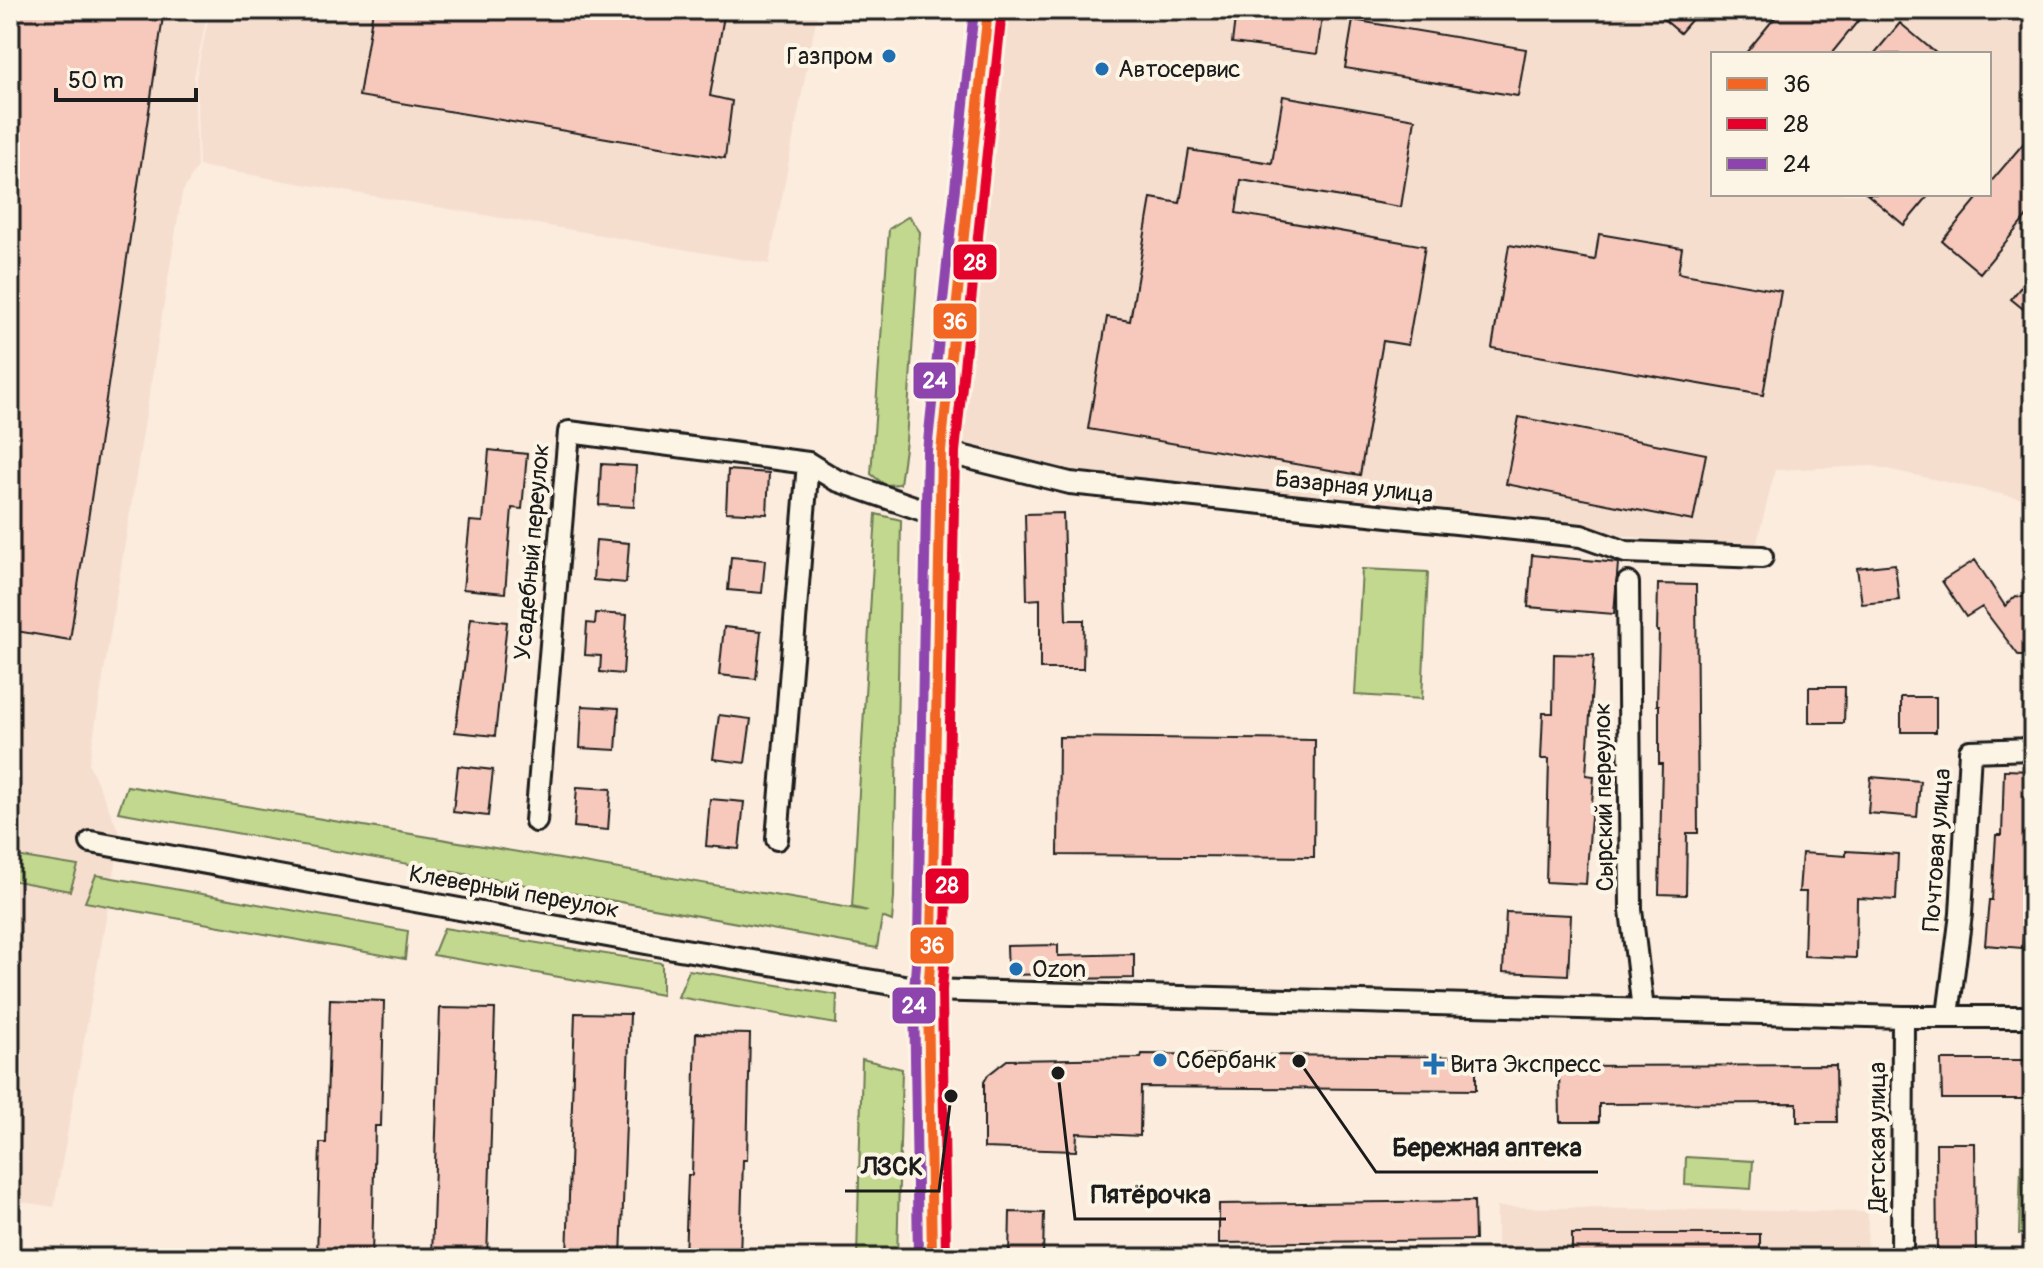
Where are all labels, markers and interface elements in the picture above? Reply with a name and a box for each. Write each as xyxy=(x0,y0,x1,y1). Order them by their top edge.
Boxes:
place label: Газпром xyxy=(787,42,873,71)
marker: Газпром xyxy=(880,47,898,65)
scale bar xyxy=(56,52,196,102)
legend xyxy=(1711,52,1991,196)
place label: Автосервис xyxy=(1118,55,1240,84)
marker: Автосервис xyxy=(1093,60,1111,78)
text: 50 m xyxy=(68,66,124,95)
text: 36 xyxy=(1783,70,1810,99)
text: 28 xyxy=(1783,110,1809,139)
text: 24 xyxy=(1783,150,1810,179)
line badge: 28 xyxy=(952,243,998,281)
text: 28 xyxy=(963,249,987,277)
line badge: 36 xyxy=(932,302,978,340)
text: 36 xyxy=(942,308,968,336)
line badge: 24 xyxy=(912,361,957,400)
text: 24 xyxy=(922,367,948,395)
street label: Усадебный переулок xyxy=(508,443,556,661)
street label: Базарная улица xyxy=(1273,464,1435,510)
street label: Сырский переулок xyxy=(1588,702,1620,892)
street label: Почтовая улица xyxy=(1917,767,1957,933)
street label: Клеверный переулок xyxy=(407,859,621,925)
line badge: 28 xyxy=(924,867,970,905)
text: 28 xyxy=(935,872,959,900)
line badge: 36 xyxy=(909,926,955,965)
text: 36 xyxy=(919,932,945,960)
place label: Ozon xyxy=(1032,955,1086,984)
marker: Ozon xyxy=(1007,960,1025,978)
line badge: 24 xyxy=(891,986,937,1025)
text: 24 xyxy=(901,992,927,1020)
place label: Сбербанк xyxy=(1176,1046,1277,1075)
place label: Вита Экспресс xyxy=(1450,1050,1601,1079)
marker: Сбербанк xyxy=(1151,1051,1169,1069)
marker: Вита Экспресс xyxy=(1425,1055,1443,1073)
street label: Детская улица xyxy=(1863,1062,1892,1213)
callout: Бережная аптека xyxy=(1376,1122,1598,1172)
text: Бережная аптека xyxy=(1392,1132,1582,1164)
callout: ЛЗСК xyxy=(845,1141,939,1191)
text: ЛЗСК xyxy=(860,1151,923,1183)
callout: Пятёрочка xyxy=(1075,1169,1226,1219)
text: Пятёрочка xyxy=(1091,1179,1211,1211)

